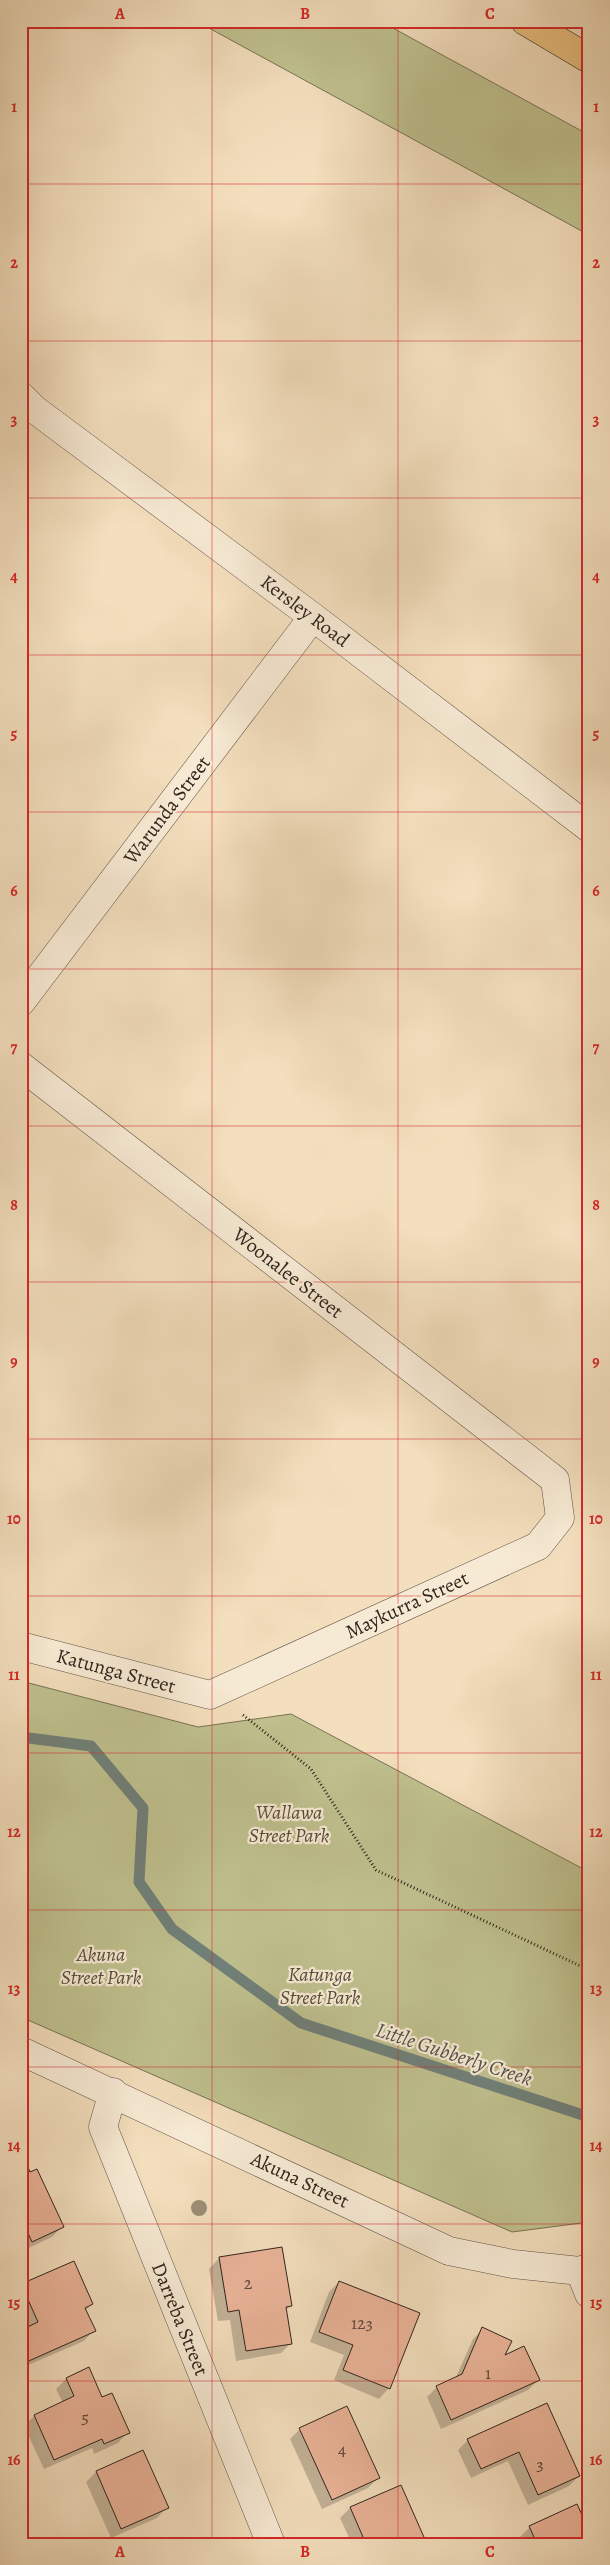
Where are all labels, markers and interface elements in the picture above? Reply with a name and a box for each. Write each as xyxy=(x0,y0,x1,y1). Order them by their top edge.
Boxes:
text: A xyxy=(114,3,126,25)
text: B xyxy=(300,3,310,25)
text: C xyxy=(485,3,495,25)
text: 1 xyxy=(11,96,17,118)
text: 1 xyxy=(593,96,599,118)
text: 2 xyxy=(10,252,18,274)
text: 2 xyxy=(592,252,600,274)
text: 3 xyxy=(11,409,18,431)
text: 3 xyxy=(593,409,600,431)
text: 4 xyxy=(10,566,18,588)
text: 4 xyxy=(592,566,600,588)
street label: Kersley Road xyxy=(255,569,355,654)
text: 5 xyxy=(11,723,18,745)
text: 5 xyxy=(593,723,600,745)
street label: Warunda Street xyxy=(117,750,217,870)
text: 6 xyxy=(10,880,18,902)
text: 6 xyxy=(592,880,600,902)
text: 7 xyxy=(11,1037,18,1059)
text: 7 xyxy=(593,1037,600,1059)
text: 8 xyxy=(10,1194,18,1216)
text: 8 xyxy=(592,1194,600,1216)
street label: Woonalee Street xyxy=(226,1221,349,1325)
text: 9 xyxy=(10,1351,18,1373)
text: 9 xyxy=(592,1351,600,1373)
text: 10 xyxy=(7,1508,21,1530)
text: 10 xyxy=(589,1508,603,1530)
street label: Maykurra Street xyxy=(341,1565,473,1645)
street label: Katunga Street xyxy=(53,1642,179,1700)
text: 11 xyxy=(8,1664,20,1686)
text: 11 xyxy=(590,1664,602,1686)
park label: Wallawa Street Park xyxy=(249,1799,329,1849)
text: 12 xyxy=(7,1821,21,1843)
text: 12 xyxy=(589,1821,603,1843)
park label: Akuna Street Park xyxy=(61,1941,141,1991)
park label: Katunga Street Park xyxy=(280,1961,360,2011)
text: 13 xyxy=(8,1978,20,2000)
text: 13 xyxy=(590,1978,602,2000)
water label: Little Gubberly Creek xyxy=(372,2016,536,2092)
text: 14 xyxy=(7,2135,21,2157)
text: 14 xyxy=(589,2135,603,2157)
street label: Akuna Street xyxy=(246,2145,354,2215)
street label: Darreba Street xyxy=(145,2258,215,2380)
house number: 2 xyxy=(244,2271,253,2295)
text: 15 xyxy=(8,2292,20,2314)
text: 15 xyxy=(590,2292,602,2314)
house number: 123 xyxy=(351,2311,373,2335)
house number: 1 xyxy=(485,2361,491,2385)
house number: 5 xyxy=(81,2405,89,2429)
house number: 4 xyxy=(338,2437,346,2461)
text: 16 xyxy=(7,2449,21,2471)
text: 16 xyxy=(589,2449,603,2471)
house number: 3 xyxy=(536,2452,544,2476)
text: A xyxy=(114,2541,126,2563)
text: B xyxy=(300,2541,310,2563)
text: C xyxy=(485,2541,495,2563)

